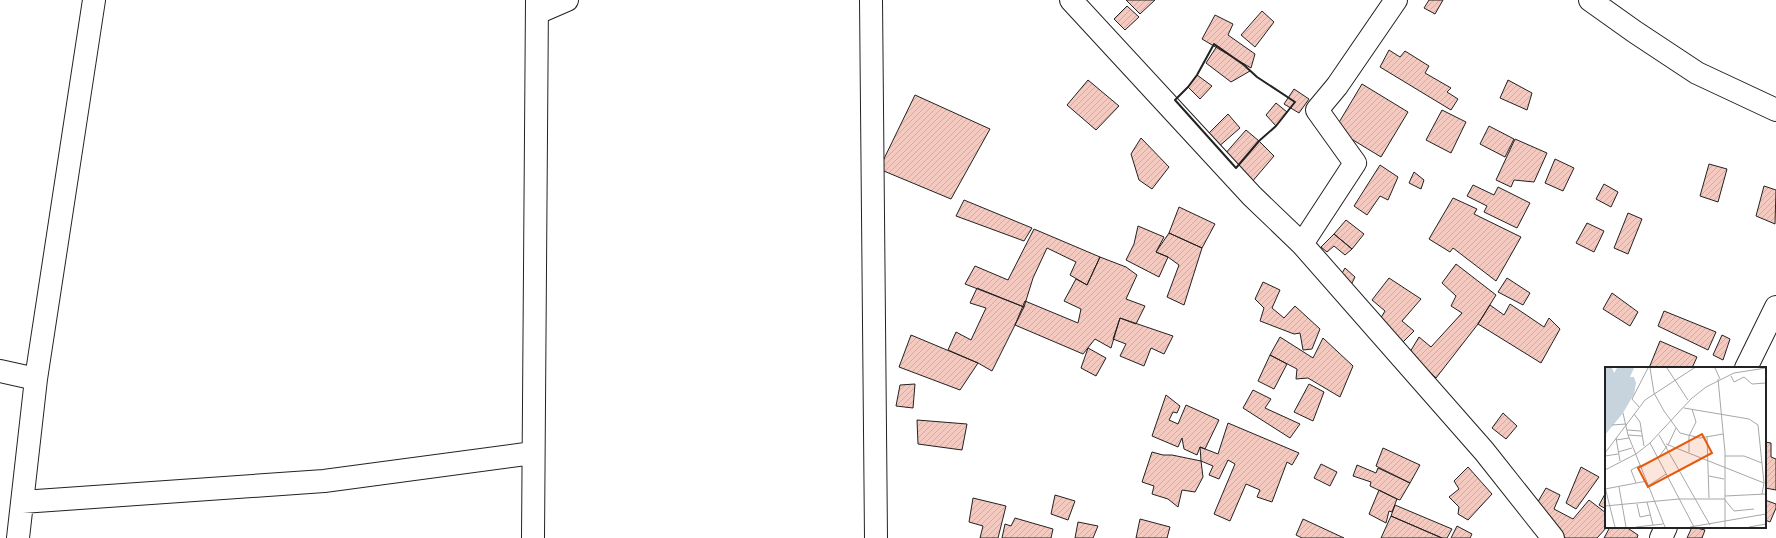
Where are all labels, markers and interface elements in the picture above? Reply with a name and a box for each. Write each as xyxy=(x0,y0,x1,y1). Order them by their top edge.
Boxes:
inset map xyxy=(1605,367,1766,528)

